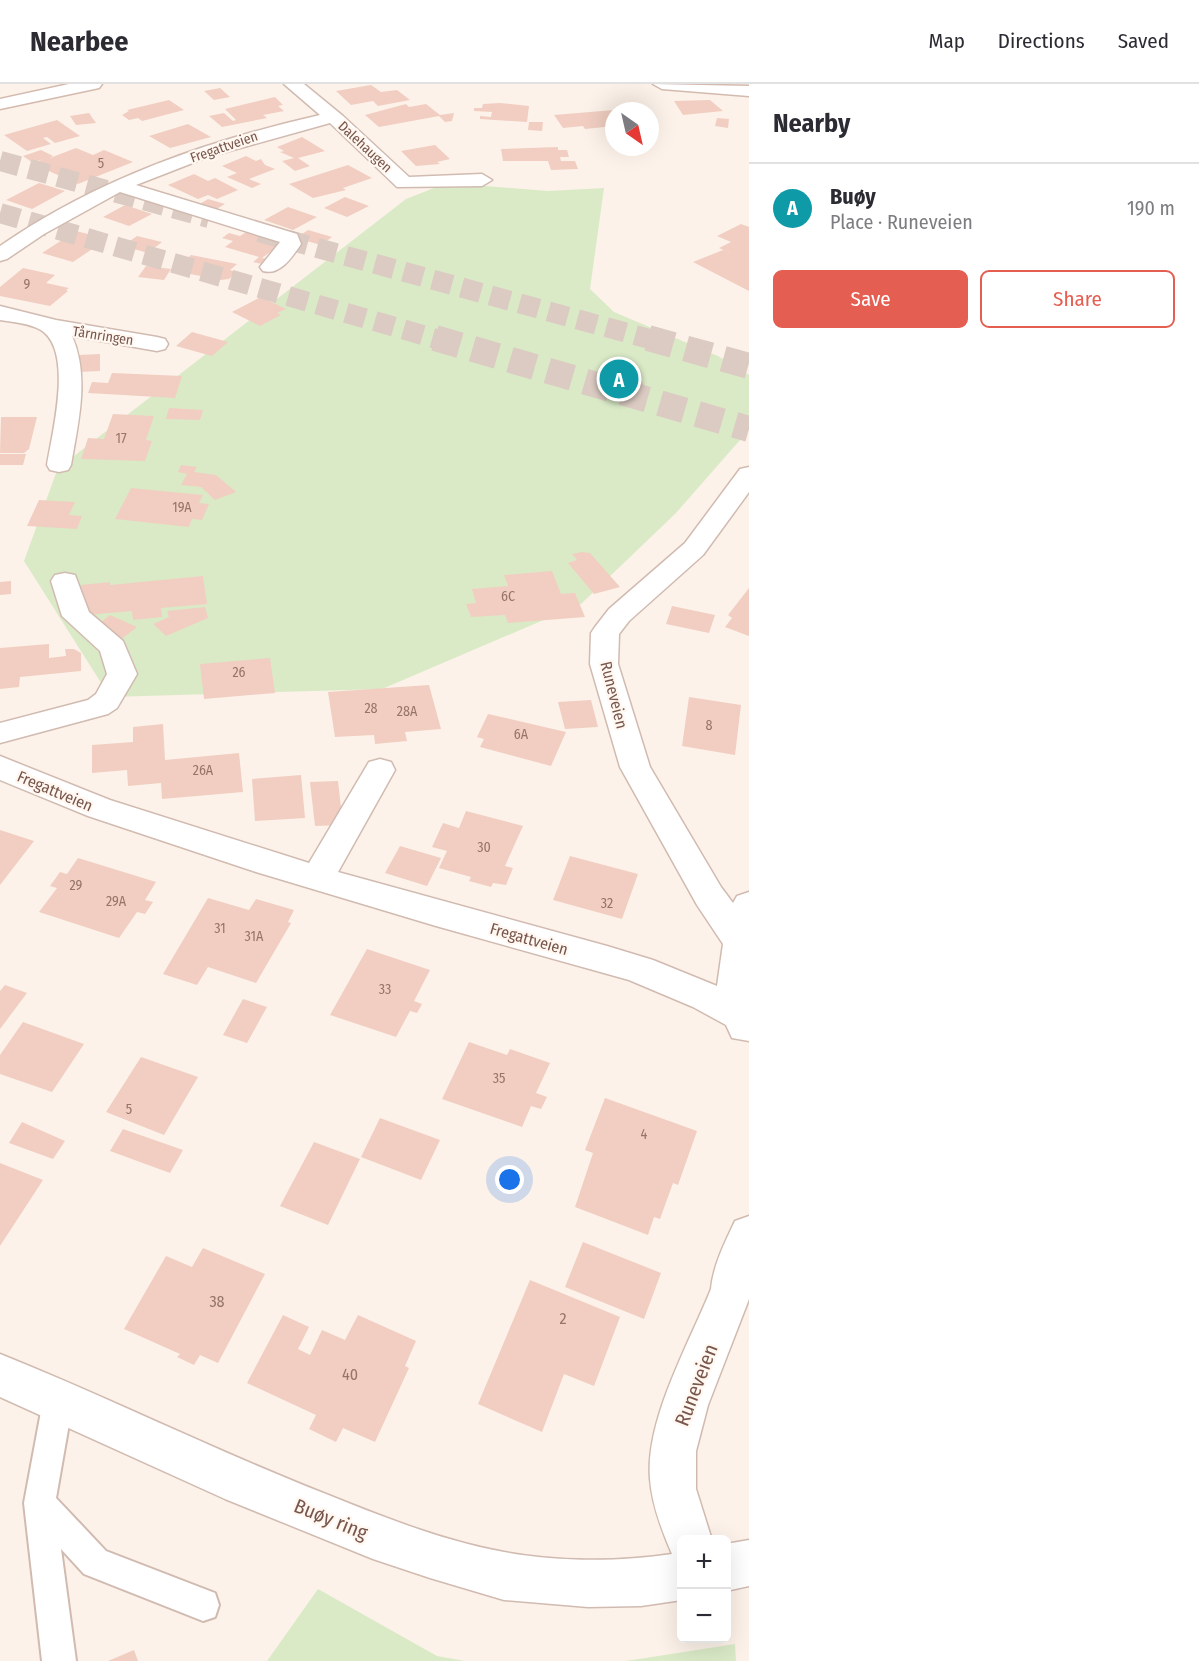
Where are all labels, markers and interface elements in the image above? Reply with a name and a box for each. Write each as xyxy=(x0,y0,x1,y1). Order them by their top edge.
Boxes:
text: Nearbee xyxy=(30,25,129,58)
text: Map xyxy=(928,28,965,54)
text: Directions xyxy=(998,28,1085,54)
text: Saved xyxy=(1118,28,1169,54)
north arrow xyxy=(605,102,659,156)
text: Nearby xyxy=(773,108,850,139)
street label: Dalehaugen xyxy=(335,118,395,176)
street label: Fregattveien xyxy=(188,128,260,166)
house number: 5 xyxy=(98,155,104,172)
text: Buøy xyxy=(830,183,876,210)
text: A xyxy=(787,196,798,220)
text: 190 m xyxy=(1127,196,1175,220)
text: Place · Runeveien xyxy=(830,210,973,234)
button: Save xyxy=(773,270,968,328)
button: Share xyxy=(980,270,1175,328)
house number: 9 xyxy=(24,276,31,293)
street label: Tårnringen xyxy=(71,323,135,349)
pin: A xyxy=(600,356,638,402)
house number: 17 xyxy=(115,430,127,447)
house number: 19A xyxy=(172,499,192,516)
house number: 6C xyxy=(501,588,515,605)
street label: Runeveien xyxy=(596,659,632,731)
house number: 26 xyxy=(232,664,246,681)
house number: 28 xyxy=(364,700,378,717)
house number: 28A xyxy=(397,703,418,720)
house number: 8 xyxy=(706,717,713,734)
house number: 6A xyxy=(514,726,529,743)
house number: 26A xyxy=(193,762,214,779)
street label: Fregattveien xyxy=(14,767,96,815)
house number: 30 xyxy=(477,839,491,856)
house number: 29 xyxy=(70,877,83,894)
house number: 29A xyxy=(106,893,127,910)
house number: 32 xyxy=(601,895,613,912)
street label: Fregattveien xyxy=(488,919,570,959)
house number: 31 xyxy=(214,920,226,937)
house number: 31A xyxy=(245,928,264,945)
house number: 33 xyxy=(379,981,391,998)
house number: 35 xyxy=(493,1070,505,1087)
house number: 5 xyxy=(126,1101,132,1118)
house number: 4 xyxy=(641,1126,648,1143)
your location xyxy=(495,1165,524,1194)
house number: 38 xyxy=(209,1292,225,1311)
house number: 2 xyxy=(559,1309,567,1328)
street label: Runeveien xyxy=(669,1341,723,1429)
house number: 40 xyxy=(342,1365,358,1384)
street label: Buøy ring xyxy=(291,1493,372,1545)
map controls xyxy=(677,1535,731,1643)
button: + xyxy=(677,1535,731,1589)
button: − xyxy=(677,1589,731,1643)

